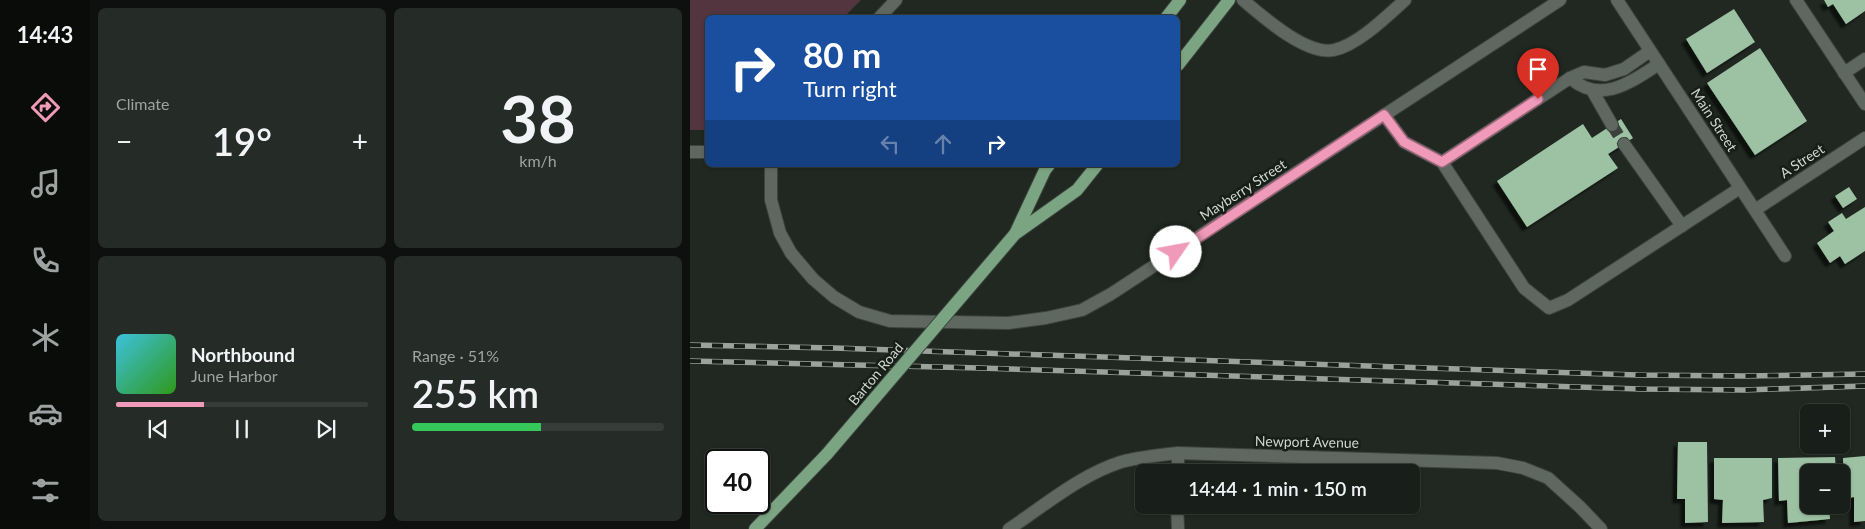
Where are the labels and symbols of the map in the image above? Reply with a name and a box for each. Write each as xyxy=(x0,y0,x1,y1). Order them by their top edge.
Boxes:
pin xyxy=(1517,48,1559,99)
street label: Main Street xyxy=(1688,85,1741,154)
street label: A Street xyxy=(1776,140,1827,181)
street label: Mayberry Street xyxy=(1196,155,1289,224)
position arrow xyxy=(1149,225,1201,277)
street label: Barton Road xyxy=(845,339,907,408)
street label: Newport Avenue xyxy=(1255,432,1359,451)
speed limit sign: 40 xyxy=(705,449,770,514)

